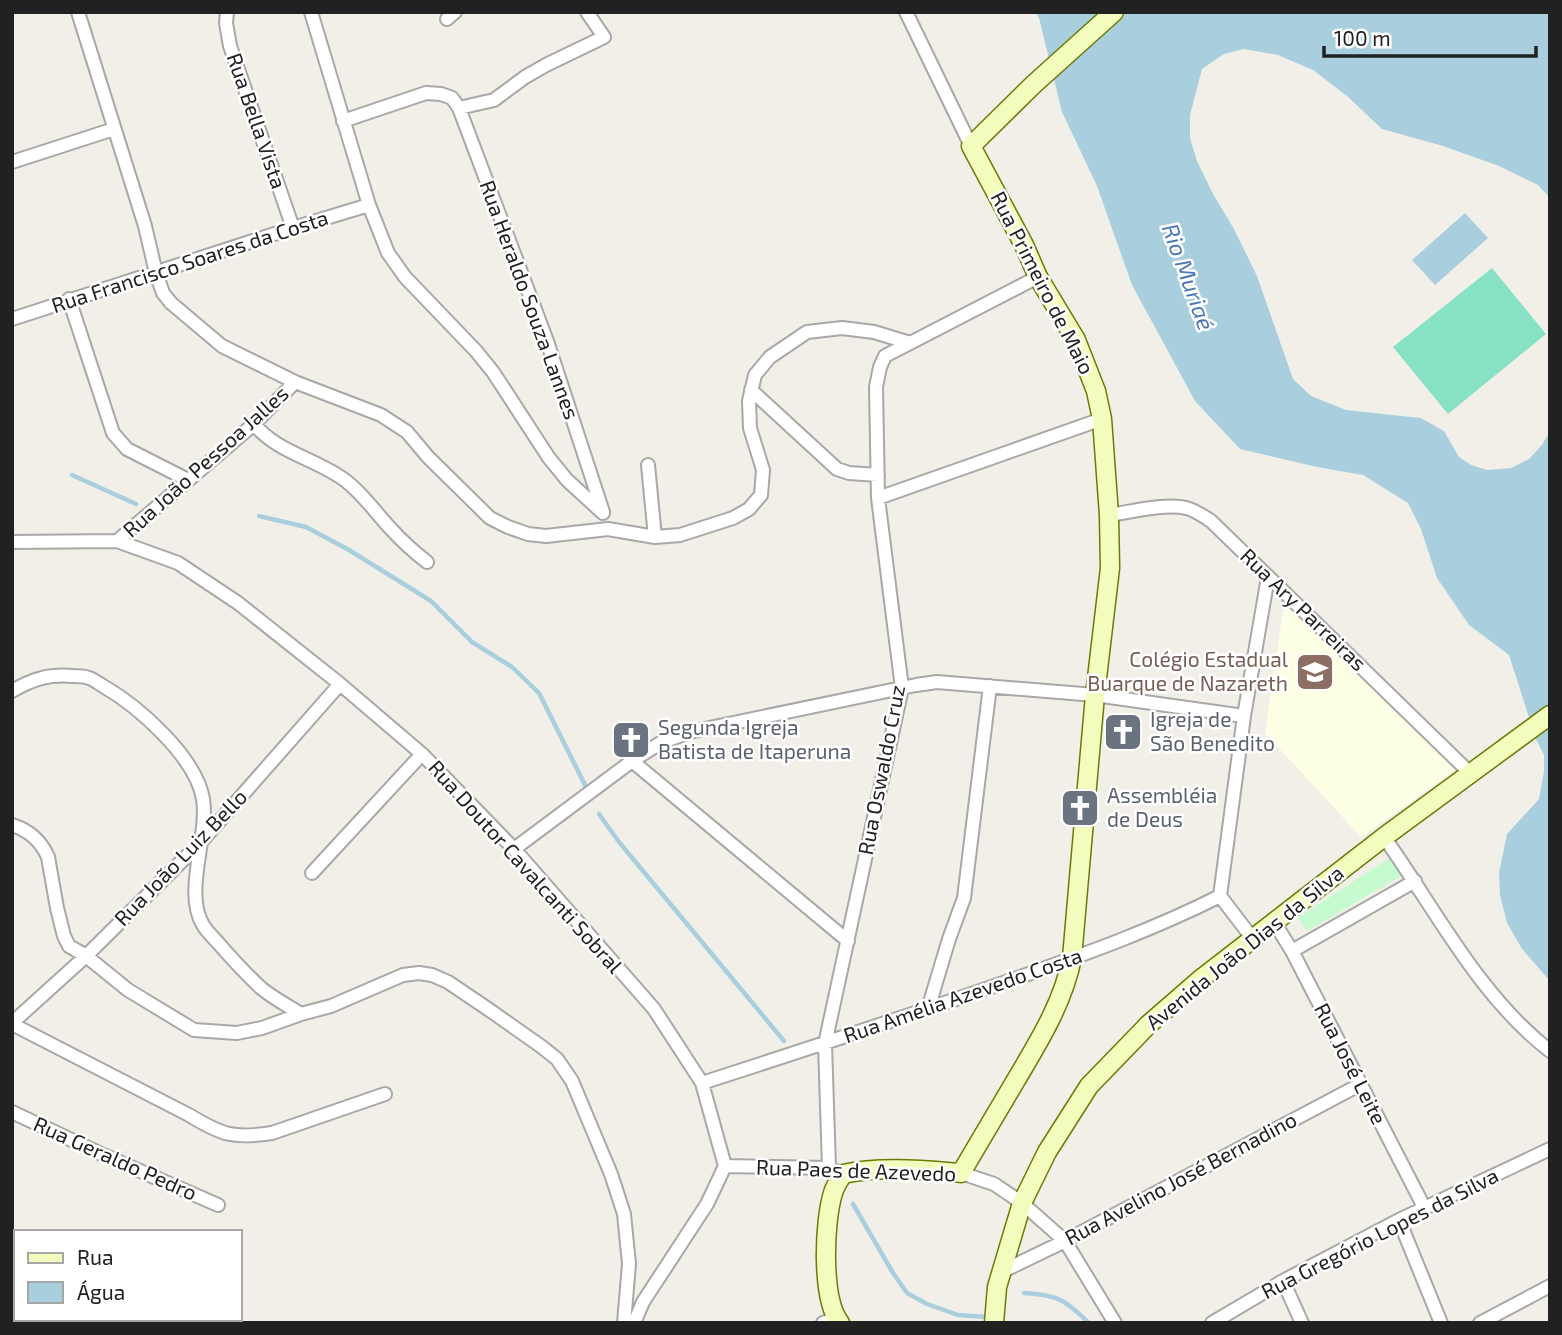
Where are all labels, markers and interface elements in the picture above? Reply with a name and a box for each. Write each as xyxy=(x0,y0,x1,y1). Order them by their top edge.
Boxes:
scale bar xyxy=(1324,14,1536,58)
text: 100 m xyxy=(1334,25,1391,50)
street label: Rua Bella Vista xyxy=(223,49,292,192)
street label: Rua Heraldo Souza Lannes xyxy=(475,177,585,422)
street label: Rua Primeiro de Maio xyxy=(986,187,1100,378)
street label: Rua Francisco Soares da Costa xyxy=(48,204,331,317)
water label: Rio Muriaé xyxy=(1157,219,1221,334)
street label: Rua João Pessoa Jalles xyxy=(117,380,293,542)
street label: Rua Ary Parreiras xyxy=(1236,543,1372,675)
place label: Colégio Estadual Buarque de Nazareth xyxy=(1087,646,1289,695)
school or university icon: Colégio Estadual Buarque de Nazareth xyxy=(1294,651,1336,693)
street label: Rua Oswaldo Cruz xyxy=(852,683,909,857)
place label: Igreja de São Benedito xyxy=(1150,706,1275,755)
church icon: Igreja de São Benedito xyxy=(1102,711,1144,753)
place label: Segunda Igreja Batista de Itaperuna xyxy=(658,714,851,763)
church icon: Segunda Igreja Batista de Itaperuna xyxy=(610,719,652,761)
street label: Rua Doutor Cavalcanti Sobral xyxy=(424,754,629,978)
place label: Assembléia de Deus xyxy=(1107,782,1217,831)
street label: Rua João Luiz Bello xyxy=(108,784,251,930)
church icon: Assembléia de Deus xyxy=(1059,787,1101,829)
street label: Avenida João Dias da Silva xyxy=(1140,859,1348,1034)
street label: Rua Amélia Azevedo Costa xyxy=(840,942,1085,1047)
street label: Rua José Leite xyxy=(1310,998,1393,1128)
street label: Rua Avelino José Bernadino xyxy=(1060,1106,1300,1249)
street label: Rua Geraldo Pedro xyxy=(30,1110,201,1205)
street label: Rua Paes de Azevedo xyxy=(756,1154,957,1185)
street label: Rua Gregório Lopes da Silva xyxy=(1257,1162,1502,1303)
legend xyxy=(14,1230,242,1321)
text: Rua xyxy=(77,1244,113,1269)
text: Água xyxy=(77,1279,125,1304)

